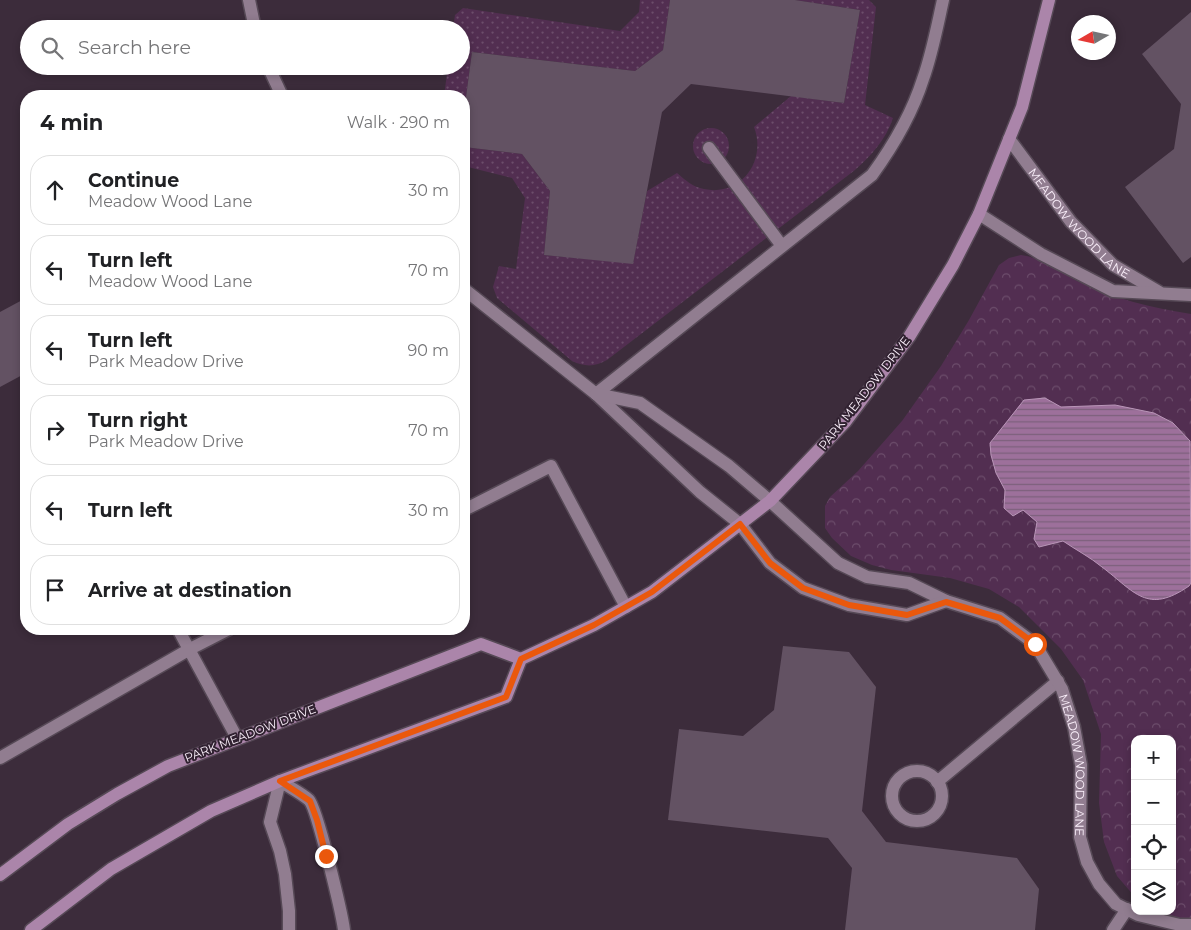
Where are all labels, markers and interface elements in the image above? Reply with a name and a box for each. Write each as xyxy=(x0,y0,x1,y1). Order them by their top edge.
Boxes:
north arrow xyxy=(1071,15,1116,60)
search box xyxy=(20,20,470,75)
icon: search xyxy=(38,34,66,62)
text: Search here xyxy=(78,36,191,59)
text: 4 min xyxy=(40,110,103,135)
text: Walk · 290 m xyxy=(347,113,450,132)
street label: MEADOW WOOD LANE xyxy=(1026,165,1133,281)
text: Continue xyxy=(88,169,179,192)
icon: ahead xyxy=(41,176,69,204)
text: 30 m xyxy=(408,181,449,200)
text: Meadow Wood Lane xyxy=(88,192,252,211)
text: Turn left xyxy=(88,249,173,272)
icon: left xyxy=(41,256,69,284)
text: 70 m xyxy=(408,261,449,280)
text: Meadow Wood Lane xyxy=(88,272,252,291)
text: Turn left xyxy=(88,329,173,352)
street label: PARK MEADOW DRIVE xyxy=(815,333,913,453)
icon: left xyxy=(41,336,69,364)
text: 90 m xyxy=(407,341,449,360)
text: Park Meadow Drive xyxy=(88,352,244,371)
text: Turn right xyxy=(88,409,188,432)
icon: right xyxy=(41,416,69,444)
text: 70 m xyxy=(408,421,449,440)
text: Park Meadow Drive xyxy=(88,432,244,451)
icon: left xyxy=(41,496,69,524)
text: Turn left xyxy=(88,499,173,522)
text: 30 m xyxy=(408,501,449,520)
icon: arrive xyxy=(41,576,69,604)
text: Arrive at destination xyxy=(88,579,292,602)
route start xyxy=(1024,633,1047,656)
street label: MEADOW WOOD LANE xyxy=(1056,692,1089,836)
street label: PARK MEADOW DRIVE xyxy=(182,701,318,765)
map controls xyxy=(1131,735,1176,915)
button: + xyxy=(1131,735,1176,780)
button: − xyxy=(1131,780,1176,825)
button: locate xyxy=(1131,825,1176,870)
route end xyxy=(315,845,338,868)
button: layers xyxy=(1131,870,1176,915)

